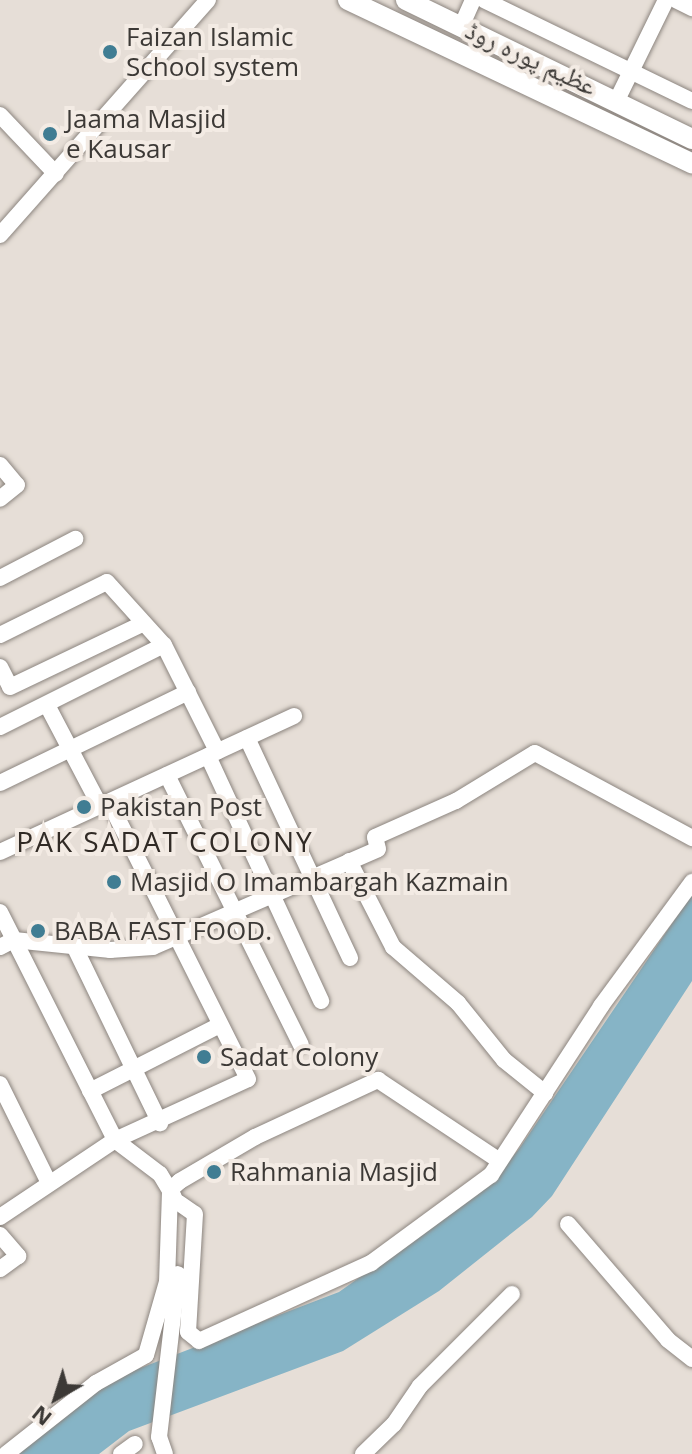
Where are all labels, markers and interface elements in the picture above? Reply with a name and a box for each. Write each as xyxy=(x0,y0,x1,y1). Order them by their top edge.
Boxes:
street label: عظیم پورہ روڈ xyxy=(461,14,601,102)
place label: Faizan Islamic School system xyxy=(126,21,299,82)
marker: Faizan Islamic School system xyxy=(101,43,119,61)
place label: Jaama Masjid e Kausar xyxy=(66,103,226,164)
marker: Jaama Masjid e Kausar xyxy=(41,125,59,143)
place label: Pakistan Post xyxy=(100,791,262,823)
marker: Pakistan Post xyxy=(75,798,93,816)
district label: PAK SADAT COLONY xyxy=(16,824,314,858)
place label: Masjid O Imambargah Kazmain xyxy=(130,866,509,898)
marker: Masjid O Imambargah Kazmain xyxy=(105,873,123,891)
place label: BABA FAST FOOD. xyxy=(54,915,272,947)
marker: BABA FAST FOOD. xyxy=(29,922,47,940)
place label: Sadat Colony xyxy=(220,1041,378,1073)
marker: Sadat Colony xyxy=(195,1048,213,1066)
place label: Rahmania Masjid xyxy=(230,1156,438,1188)
marker: Rahmania Masjid xyxy=(205,1163,223,1181)
north arrow xyxy=(16,1358,96,1438)
text: N xyxy=(25,1399,57,1434)

